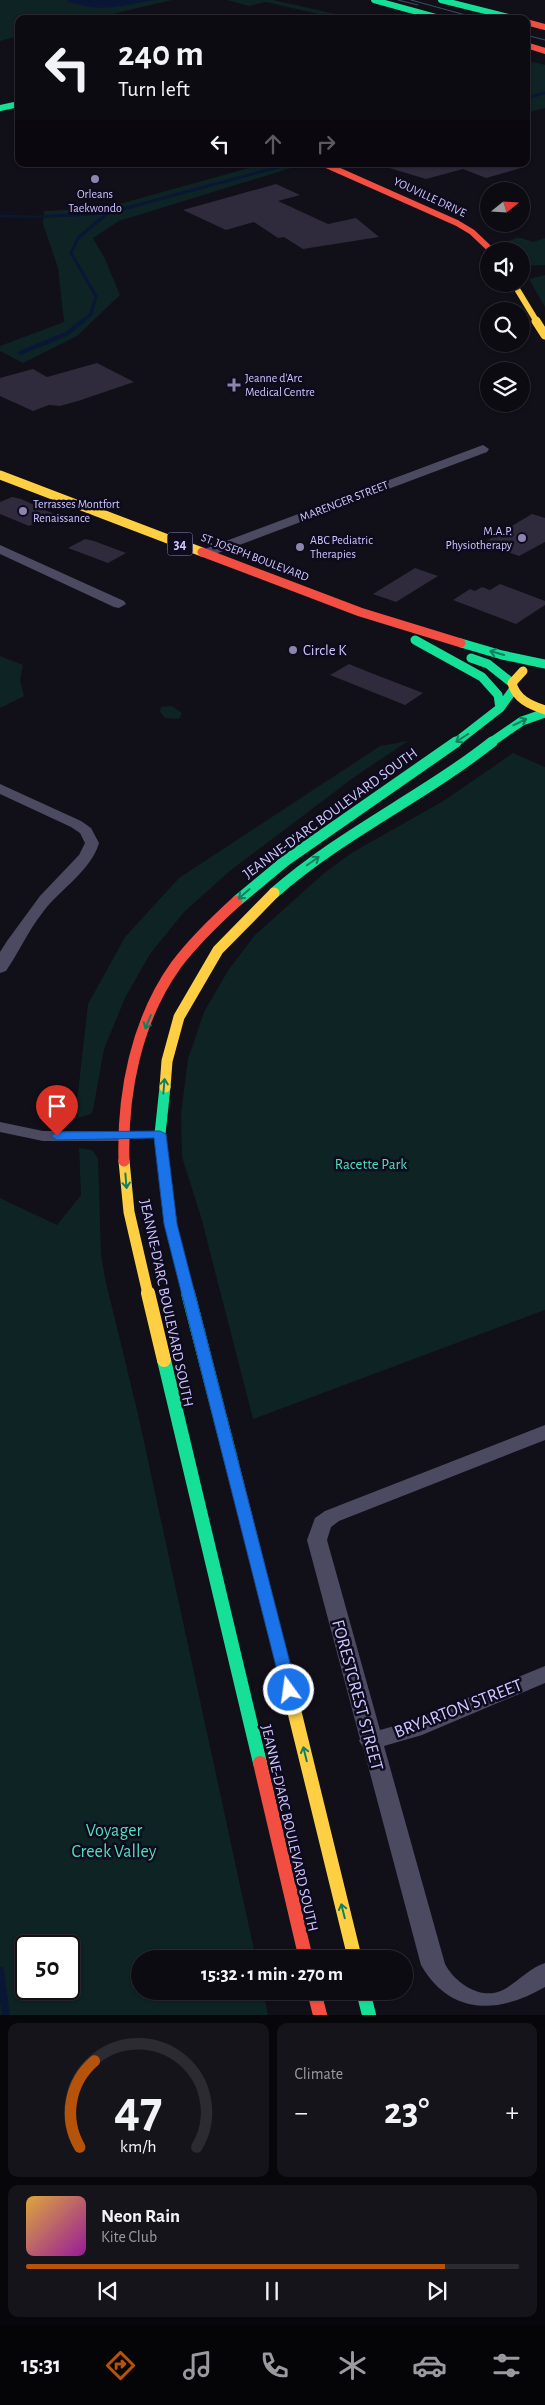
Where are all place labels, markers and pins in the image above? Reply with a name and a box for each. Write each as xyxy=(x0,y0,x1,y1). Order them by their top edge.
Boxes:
marker: Orleans Taekwondo xyxy=(89,173,101,185)
place label: Orleans Taekwondo xyxy=(68,188,122,214)
place label: Jeanne d'Arc Medical Centre xyxy=(245,372,315,398)
marker: Jeanne d'Arc Medical Centre xyxy=(227,378,241,392)
place label: Terrasses Montfort Renaissance xyxy=(33,498,120,524)
marker: Terrasses Montfort Renaissance xyxy=(17,505,29,517)
place label: M.A.P. Physiotherapy xyxy=(445,525,512,552)
marker: M.A.P. Physiotherapy xyxy=(516,532,528,544)
place label: ABC Pediatric Therapies xyxy=(310,534,373,560)
marker: ABC Pediatric Therapies xyxy=(294,541,306,553)
place label: Circle K xyxy=(303,643,347,658)
marker: Circle K xyxy=(287,644,299,656)
pin xyxy=(36,1085,78,1136)

